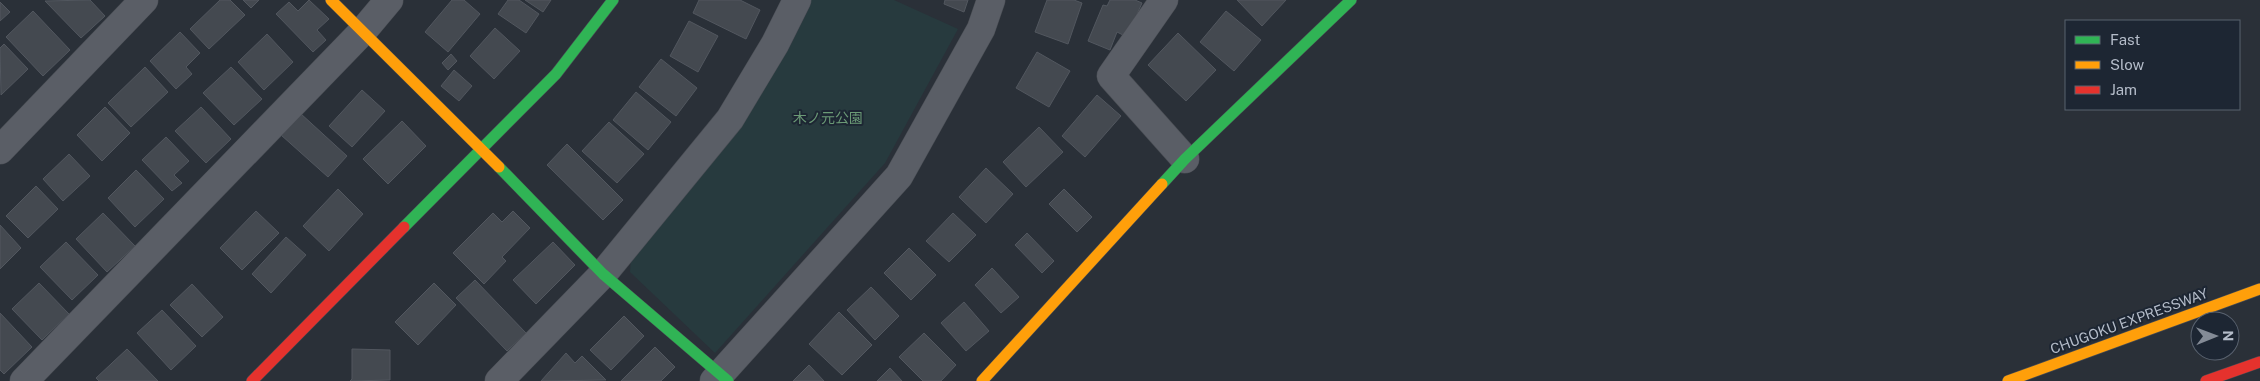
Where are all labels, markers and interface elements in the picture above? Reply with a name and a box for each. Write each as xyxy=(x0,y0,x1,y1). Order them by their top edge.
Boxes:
legend xyxy=(2065,20,2240,110)
text: Fast xyxy=(2110,31,2140,48)
text: Slow xyxy=(2110,56,2145,73)
text: Jam xyxy=(2110,81,2137,98)
park label: 木ノ元公園 xyxy=(793,110,863,126)
street label: CHUGOKU EXPRESSWAY xyxy=(2048,285,2210,357)
north arrow xyxy=(2190,311,2240,361)
text: N xyxy=(2220,330,2236,341)

